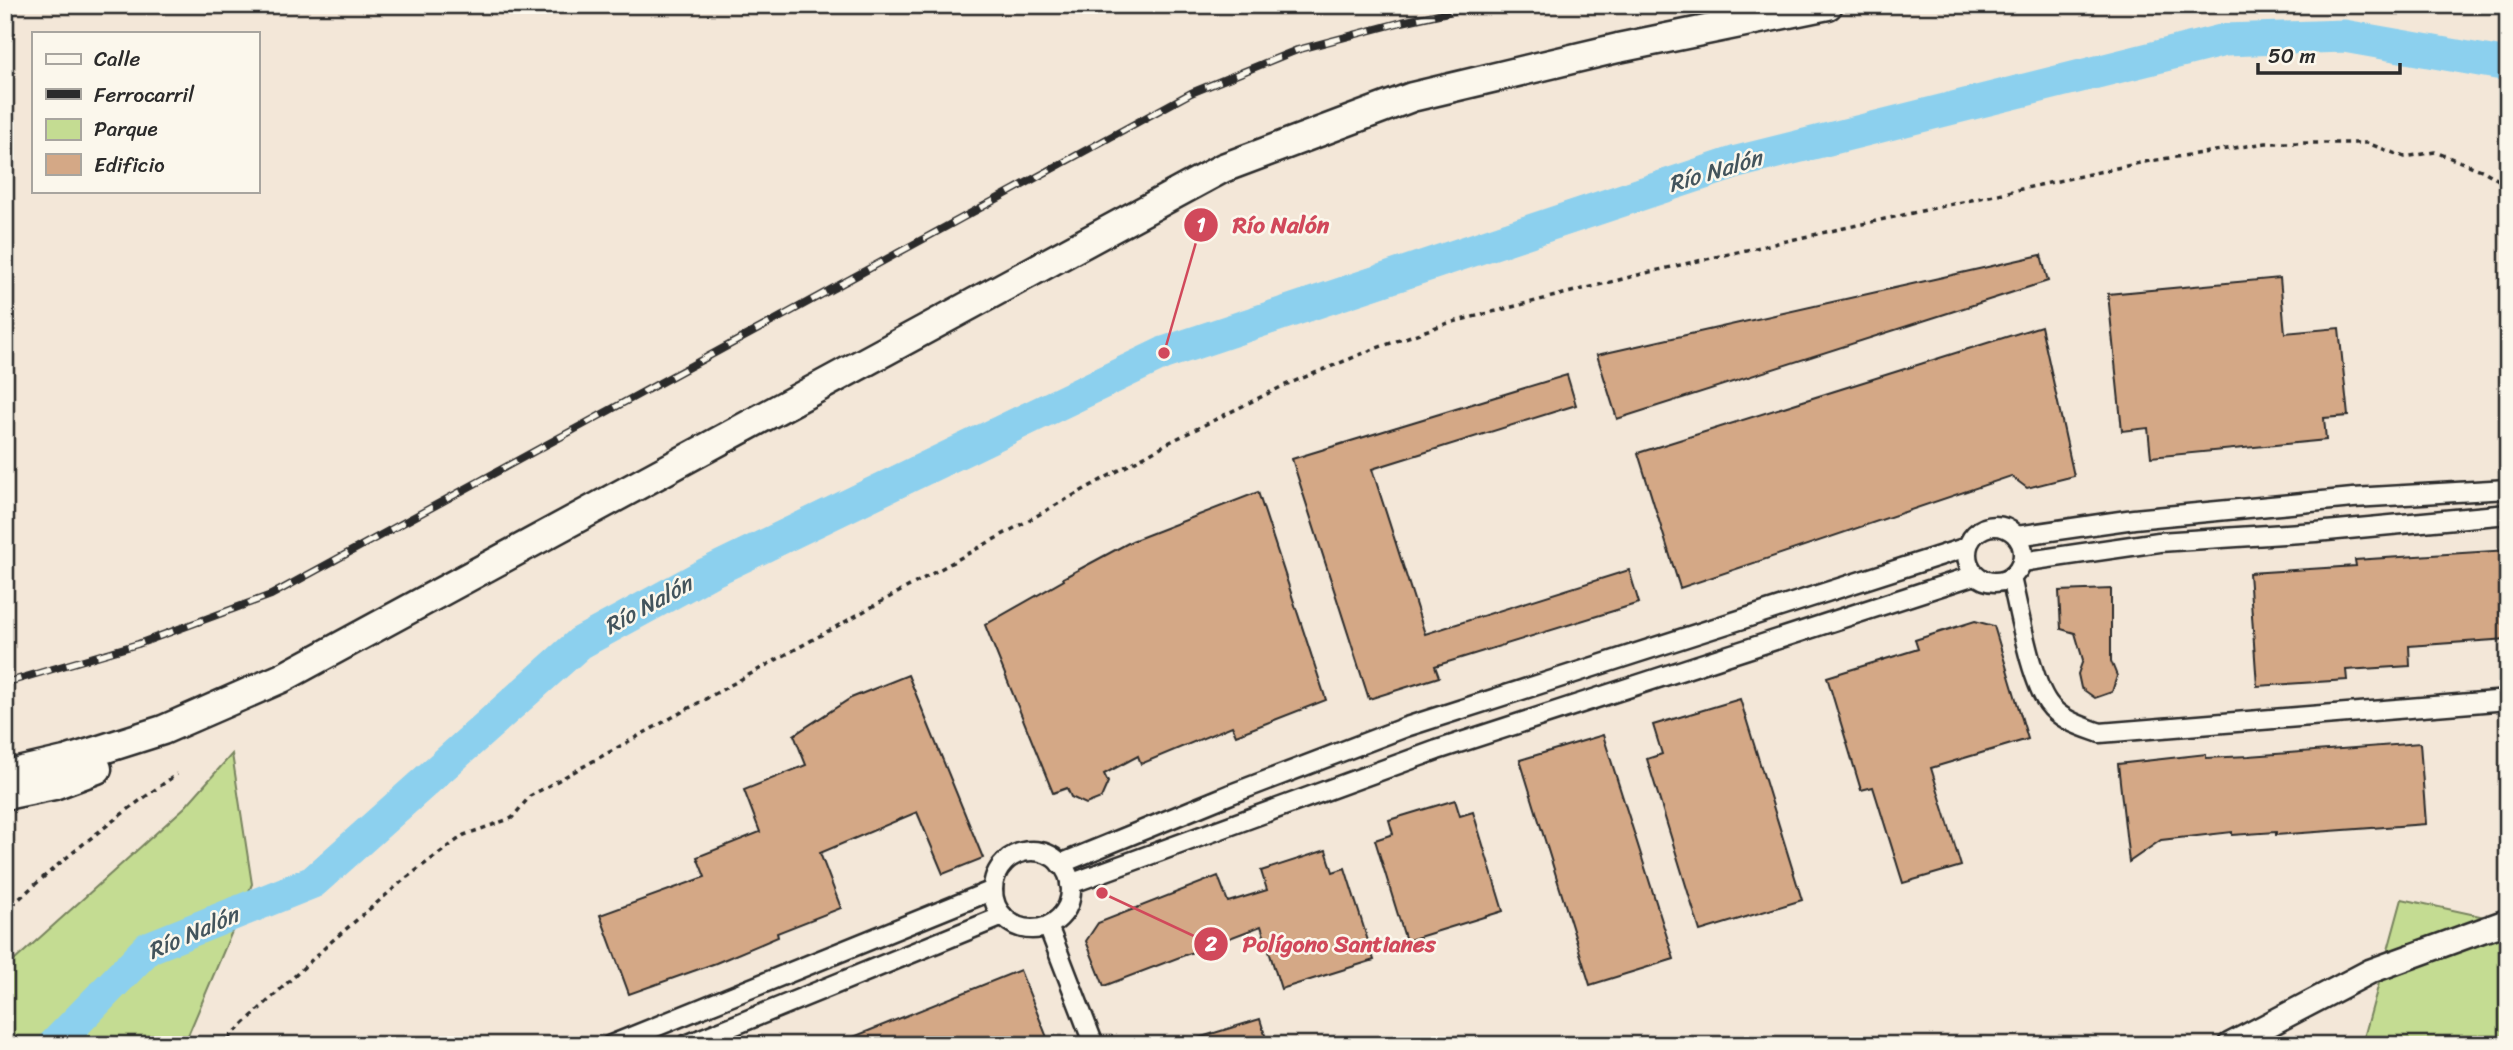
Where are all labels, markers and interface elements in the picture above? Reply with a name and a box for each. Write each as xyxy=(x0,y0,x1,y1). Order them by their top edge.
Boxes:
legend xyxy=(32,32,259,192)
scale bar xyxy=(2258,32,2399,76)
text: 50 m xyxy=(2268,37,2316,75)
text: Calle xyxy=(94,40,141,78)
text: Ferrocarril xyxy=(94,76,195,114)
text: Parque xyxy=(94,110,158,148)
water label: Río Nalón xyxy=(1663,137,1770,205)
text: Edificio xyxy=(94,146,165,184)
callout: Río Nalón xyxy=(1184,203,1343,247)
text: Río Nalón xyxy=(1232,205,1330,246)
text: 1 xyxy=(1196,206,1206,244)
water label: Río Nalón xyxy=(596,562,702,646)
water label: Río Nalón xyxy=(141,894,248,971)
callout: Polígono Santianes xyxy=(1193,922,1449,966)
text: Polígono Santianes xyxy=(1243,924,1437,965)
text: 2 xyxy=(1204,925,1217,963)

